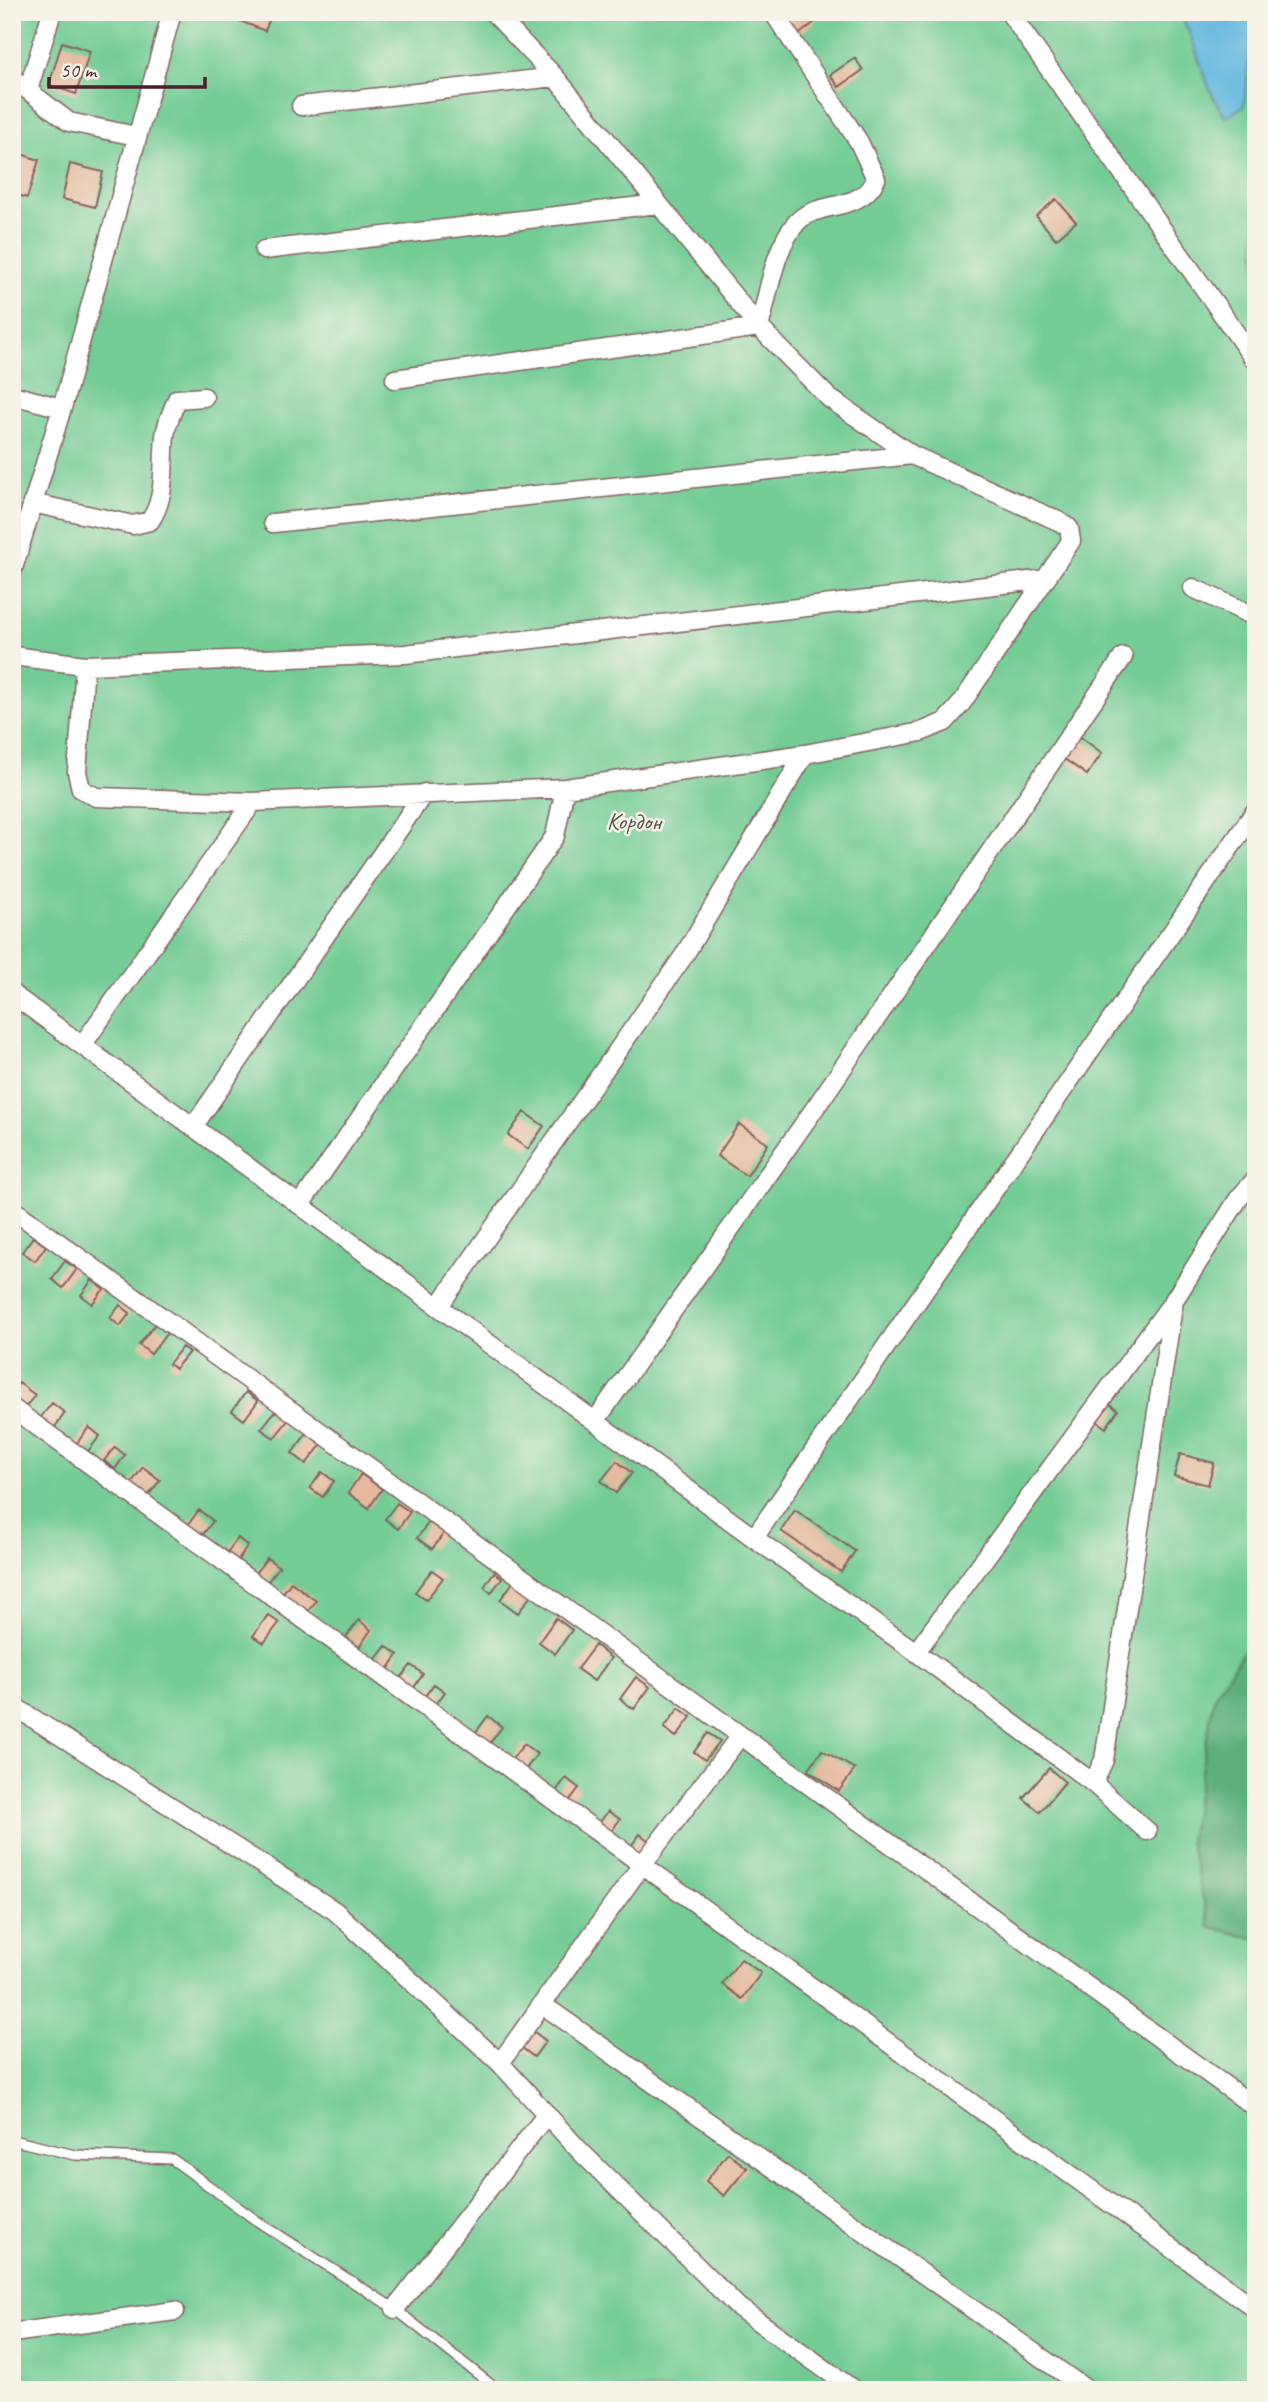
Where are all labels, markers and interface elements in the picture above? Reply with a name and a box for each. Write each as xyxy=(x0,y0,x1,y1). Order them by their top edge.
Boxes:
scale bar xyxy=(49,46,205,90)
text: 50 m xyxy=(60,57,98,83)
park label: Кордон xyxy=(607,806,663,836)

